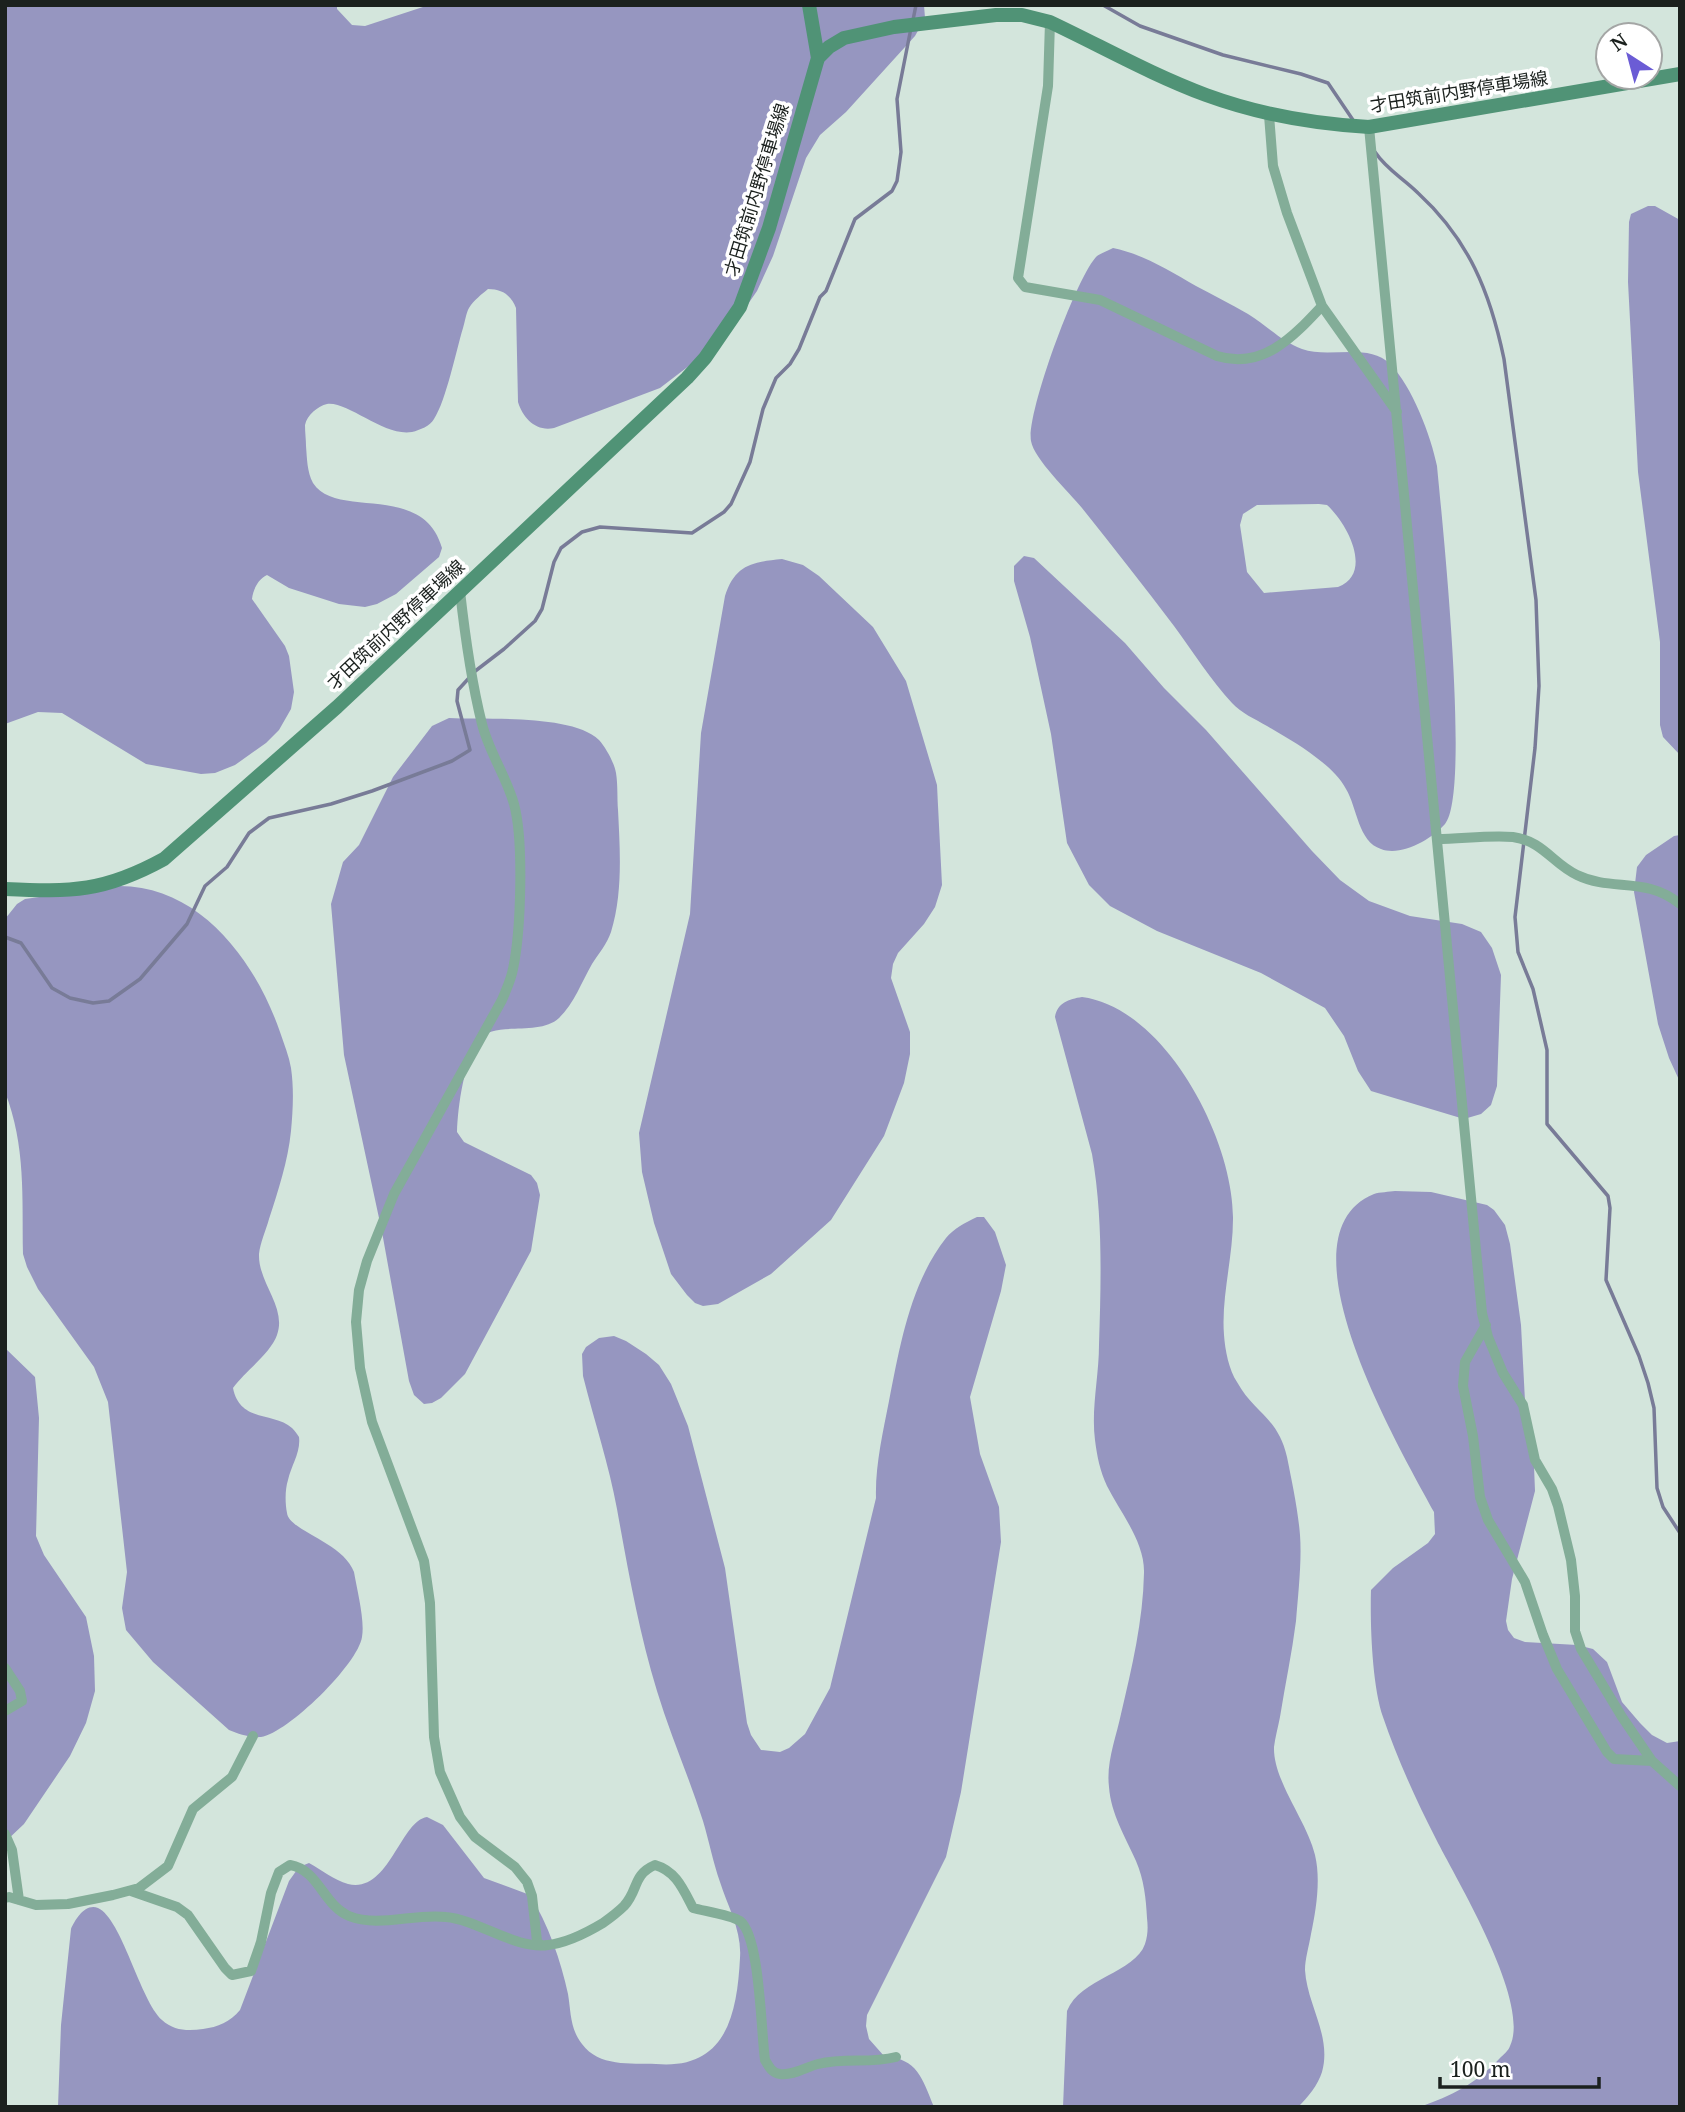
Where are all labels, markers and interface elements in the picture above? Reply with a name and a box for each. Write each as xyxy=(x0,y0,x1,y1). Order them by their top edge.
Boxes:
north arrow xyxy=(1594,21,1664,91)
text: N xyxy=(1605,27,1633,57)
street label: 才田筑前内野停車場線 xyxy=(1368,65,1550,117)
street label: 才田筑前内野停車場線 xyxy=(718,100,794,279)
street label: 才田筑前内野停車場線 xyxy=(321,554,469,694)
scale bar xyxy=(1440,2046,1599,2090)
text: 100 m xyxy=(1450,2055,1511,2083)

